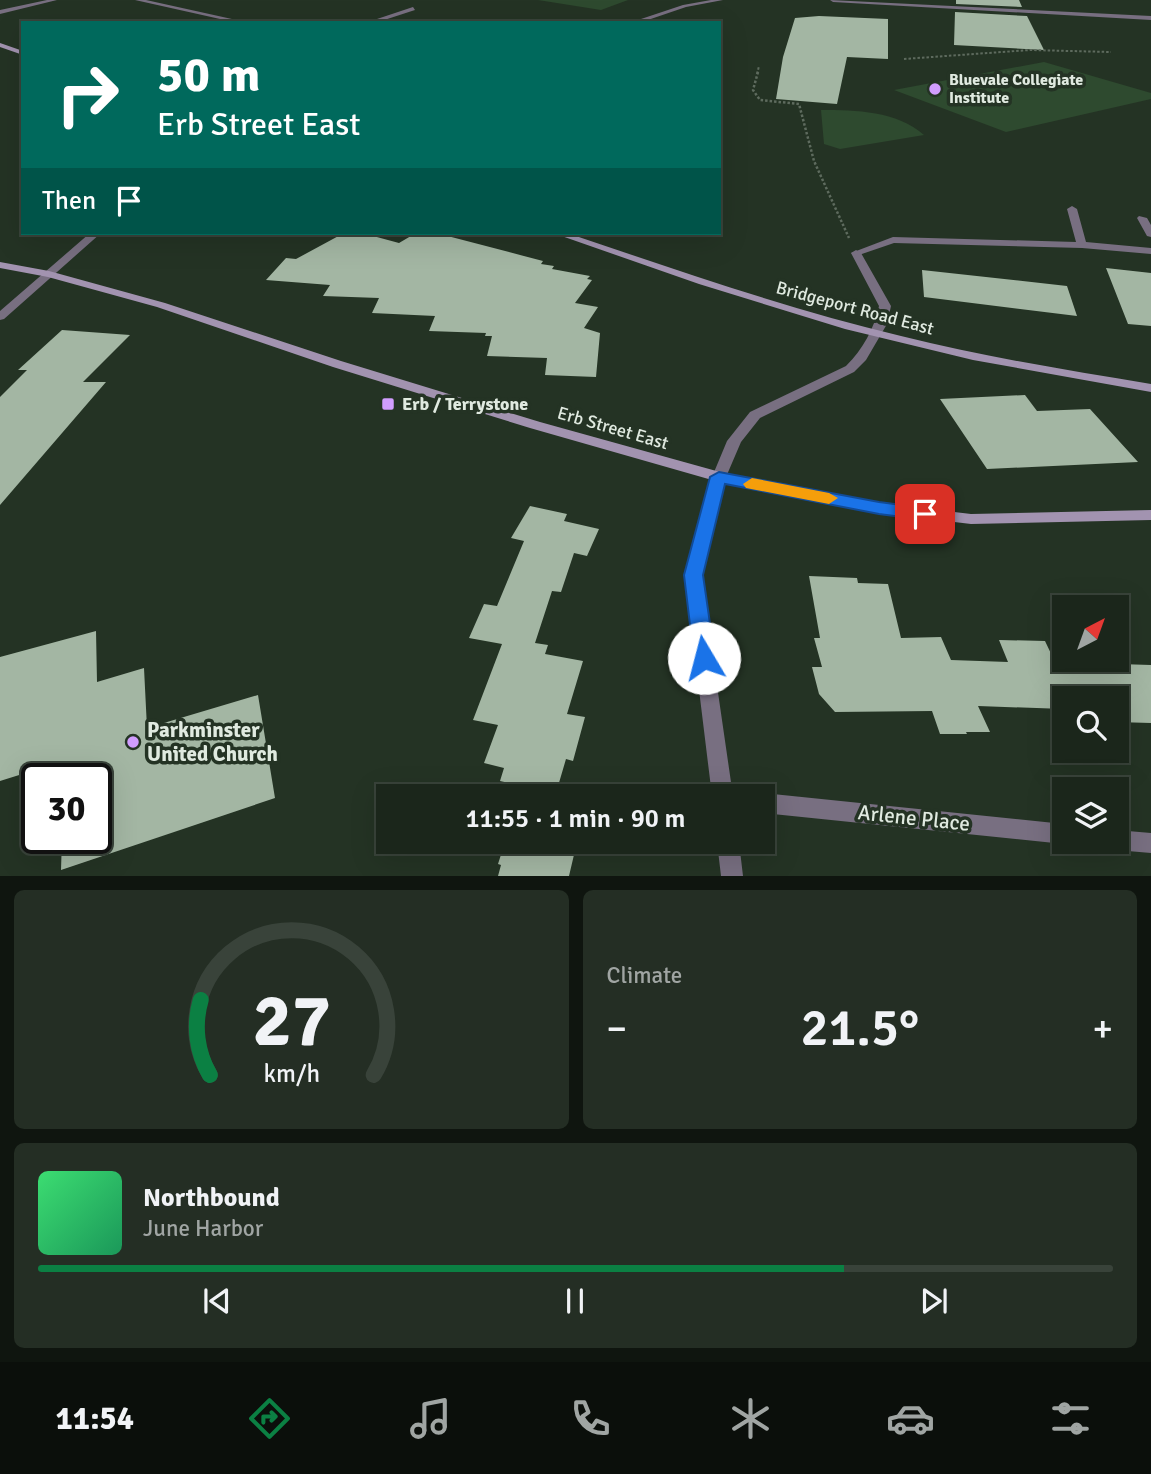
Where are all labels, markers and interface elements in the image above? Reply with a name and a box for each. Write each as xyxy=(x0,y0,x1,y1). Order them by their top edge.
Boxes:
text: 50 m xyxy=(157,45,260,105)
icon: right xyxy=(42,49,133,140)
place label: Bluevale Collegiate Institute xyxy=(949,70,1083,108)
marker: Bluevale Collegiate Institute xyxy=(927,81,943,97)
text: Erb Street East xyxy=(157,105,361,144)
icon: arrive xyxy=(110,182,148,220)
text: Then xyxy=(42,185,96,217)
street label: Bridgeport Road East xyxy=(774,276,936,340)
place label: Erb / Terrystone xyxy=(402,393,528,415)
marker: Erb / Terrystone xyxy=(380,396,396,412)
street label: Erb Street East xyxy=(555,402,671,454)
pin xyxy=(895,484,955,544)
icon: arrive xyxy=(906,495,944,533)
north arrow xyxy=(1052,595,1129,672)
map controls xyxy=(1052,595,1129,854)
position arrow xyxy=(667,621,741,695)
button: search xyxy=(1052,686,1129,763)
place label: Parkminster United Church xyxy=(147,717,278,767)
marker: Parkminster United Church xyxy=(125,734,141,750)
speed limit sign: 30 xyxy=(21,763,112,854)
button: layers xyxy=(1052,777,1129,854)
street label: Arlene Place xyxy=(857,799,971,837)
text: 11:55 · 1 min · 90 m xyxy=(466,803,685,835)
text: Climate xyxy=(607,961,682,990)
text: 27 xyxy=(252,978,331,1067)
text: 21.5° xyxy=(800,996,919,1060)
text: − xyxy=(607,1005,627,1052)
text: + xyxy=(1092,1005,1113,1052)
text: km/h xyxy=(263,1058,320,1089)
text: Northbound xyxy=(143,1182,280,1214)
text: June Harbor xyxy=(143,1214,263,1243)
icon: previous xyxy=(198,1282,236,1320)
icon: pause xyxy=(556,1282,594,1320)
icon: next xyxy=(915,1282,953,1320)
icon: directions xyxy=(245,1394,294,1443)
icon: music xyxy=(406,1394,455,1443)
icon: phone xyxy=(566,1394,615,1443)
icon: climate xyxy=(726,1394,775,1443)
icon: car xyxy=(886,1394,935,1443)
icon: filters xyxy=(1046,1394,1095,1443)
text: 11:54 xyxy=(56,1399,134,1438)

